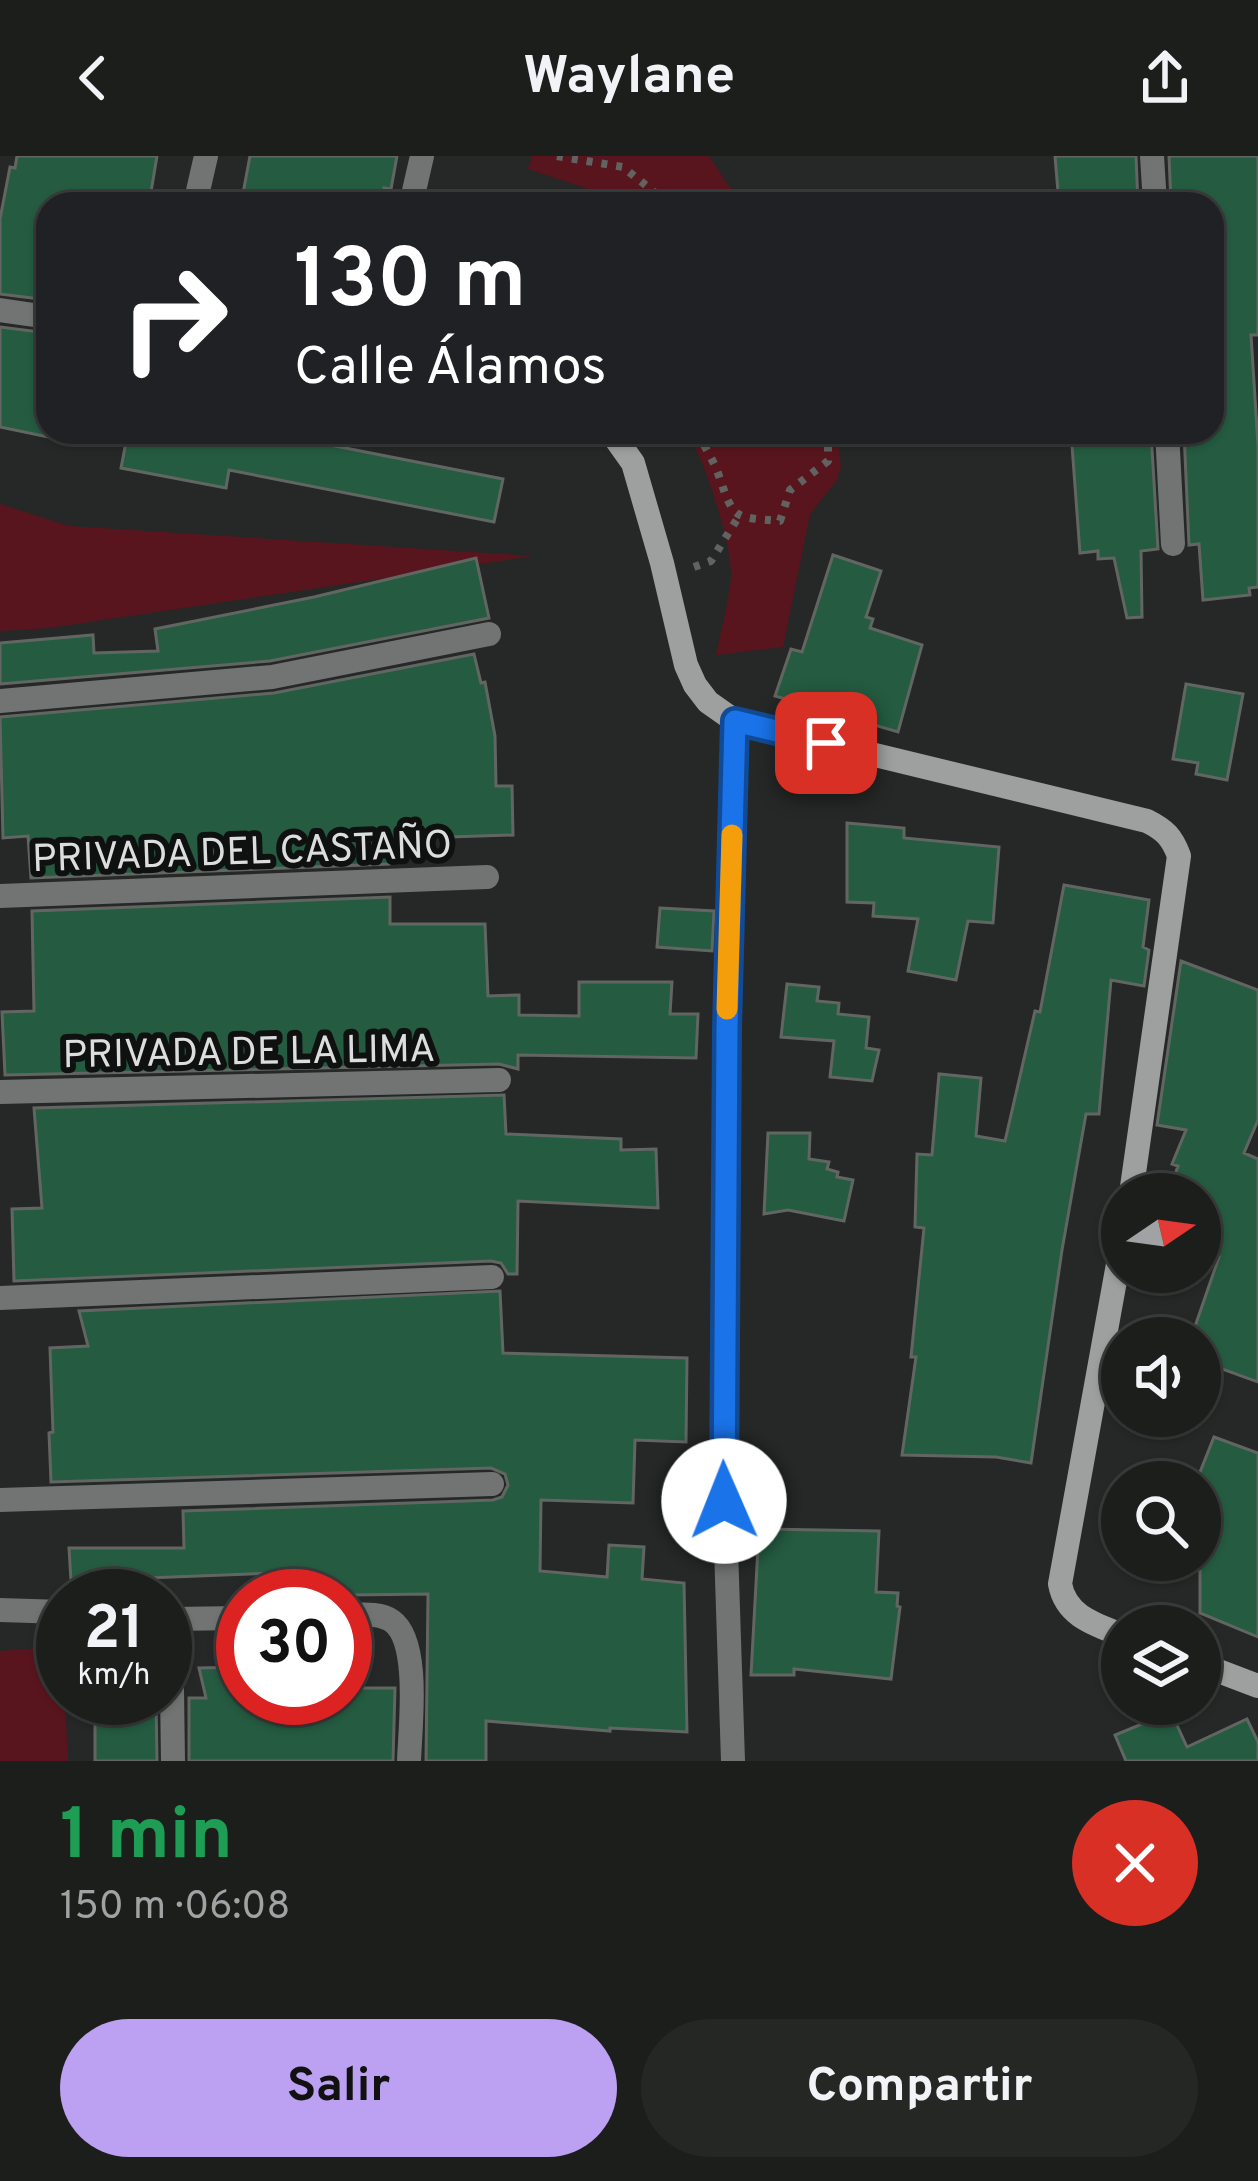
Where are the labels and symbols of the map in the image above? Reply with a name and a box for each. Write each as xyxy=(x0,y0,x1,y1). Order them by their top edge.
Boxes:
pin xyxy=(775,692,877,794)
street label: PRIVADA DEL CASTAÑO xyxy=(31,820,453,886)
street label: PRIVADA DE LA LIMA xyxy=(62,1027,436,1082)
north arrow xyxy=(1101,1173,1221,1293)
position arrow xyxy=(661,1438,787,1564)
speed limit sign: 30 xyxy=(216,1569,372,1725)

